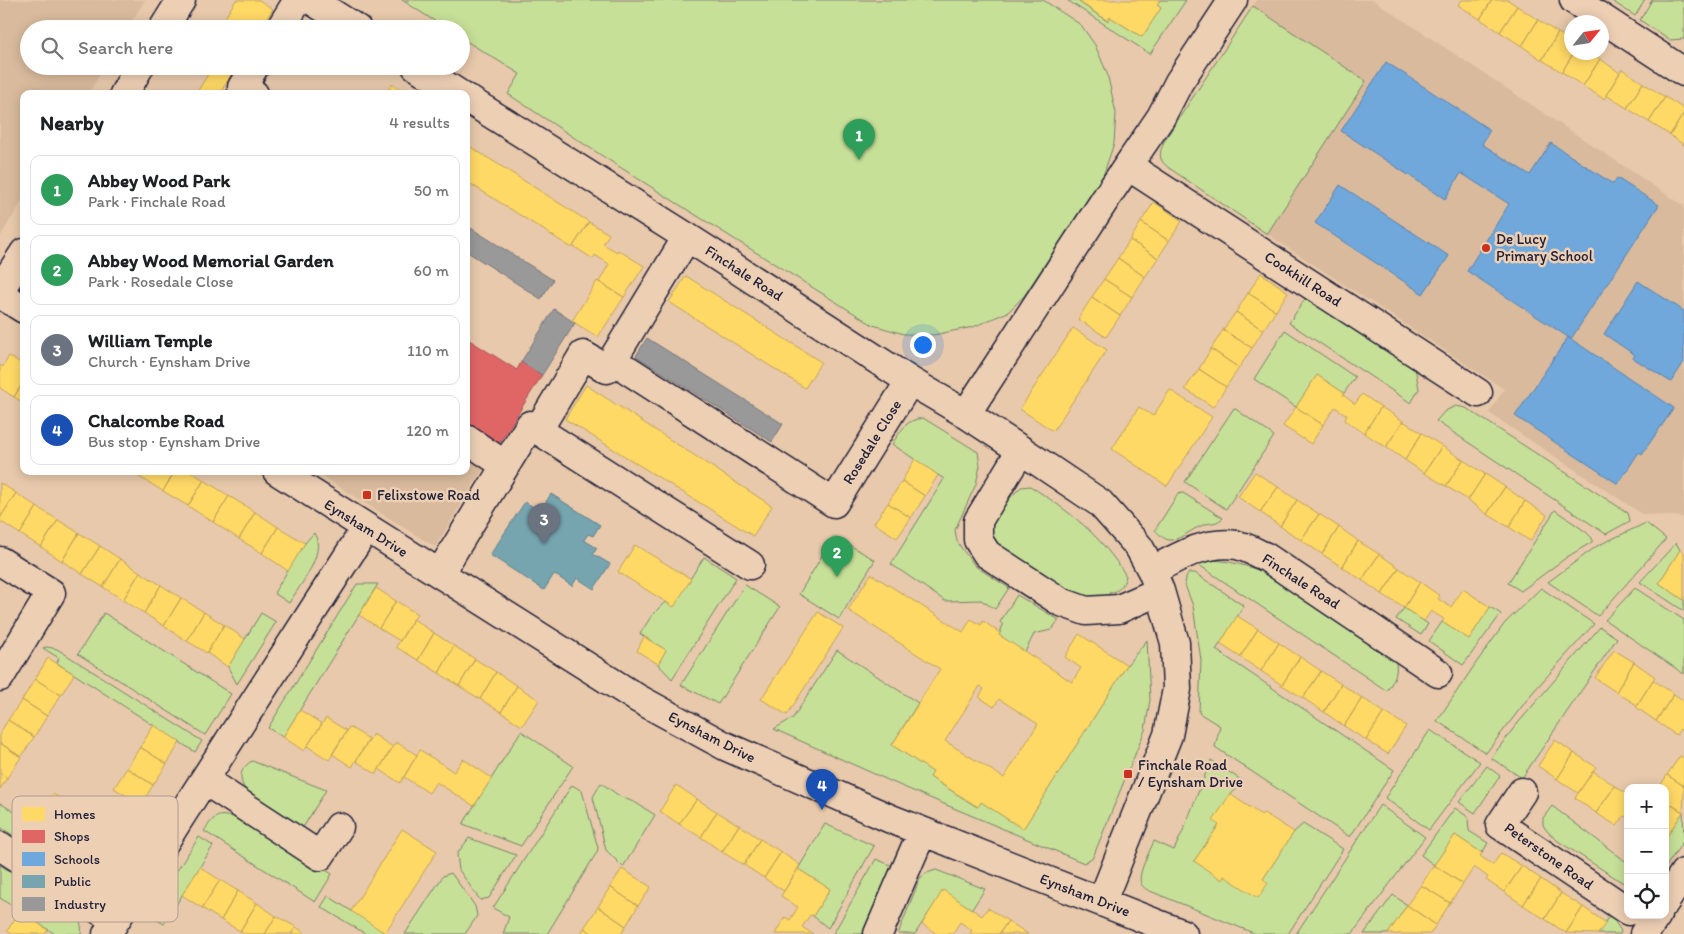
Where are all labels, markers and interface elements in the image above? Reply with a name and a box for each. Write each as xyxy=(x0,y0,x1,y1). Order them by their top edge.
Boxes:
north arrow xyxy=(1564,15,1609,60)
search box xyxy=(20,20,470,75)
icon: search xyxy=(38,34,66,62)
text: Search here xyxy=(78,36,173,59)
text: Nearby xyxy=(40,110,104,135)
text: 4 results xyxy=(389,113,450,132)
pin: 1 xyxy=(843,119,875,160)
text: Abbey Wood Park xyxy=(88,169,230,192)
text: 1 xyxy=(53,181,61,200)
text: 50 m xyxy=(414,181,449,200)
text: Park · Finchale Road xyxy=(88,192,226,211)
place label: De Lucy Primary School xyxy=(1496,230,1594,265)
street label: Finchale Road xyxy=(702,241,786,305)
marker: De Lucy Primary School xyxy=(1480,242,1492,254)
street label: Cookhill Road xyxy=(1261,247,1345,311)
text: Abbey Wood Memorial Garden xyxy=(88,249,334,272)
text: 2 xyxy=(53,261,61,280)
text: 60 m xyxy=(414,261,449,280)
text: Park · Rosedale Close xyxy=(88,272,233,291)
text: William Temple xyxy=(88,329,212,352)
your location xyxy=(910,332,936,358)
text: 3 xyxy=(53,341,61,360)
text: 110 m xyxy=(407,341,449,360)
text: Church · Eynsham Drive xyxy=(88,352,251,371)
street label: Rosedale Close xyxy=(839,396,905,488)
text: Chalcombe Road xyxy=(88,409,224,432)
text: 4 xyxy=(52,421,62,440)
text: 120 m xyxy=(406,421,449,440)
text: Bus stop · Eynsham Drive xyxy=(88,432,260,451)
place label: Felixstowe Road xyxy=(377,486,480,504)
marker: Felixstowe Road xyxy=(361,489,373,501)
street label: Eynsham Drive xyxy=(321,495,411,561)
pin: 3 xyxy=(528,503,560,544)
pin: 2 xyxy=(821,536,853,577)
street label: Finchale Road xyxy=(1259,549,1343,613)
street label: Eynsham Drive xyxy=(665,707,759,767)
place label: Finchale Road / Eynsham Drive xyxy=(1138,756,1243,791)
marker: Finchale Road / Eynsham Drive xyxy=(1122,768,1134,780)
pin: 4 xyxy=(806,769,838,810)
map controls xyxy=(1624,784,1669,919)
button: + xyxy=(1624,784,1669,829)
legend xyxy=(12,796,178,922)
text: Homes xyxy=(54,806,96,823)
street label: Peterstone Road xyxy=(1501,819,1597,893)
text: Shops xyxy=(54,828,90,845)
button: − xyxy=(1624,829,1669,874)
text: Schools xyxy=(54,851,100,868)
street label: Eynsham Drive xyxy=(1037,870,1133,920)
text: Public xyxy=(54,873,92,890)
button: locate xyxy=(1624,874,1669,919)
text: Industry xyxy=(54,896,106,913)

